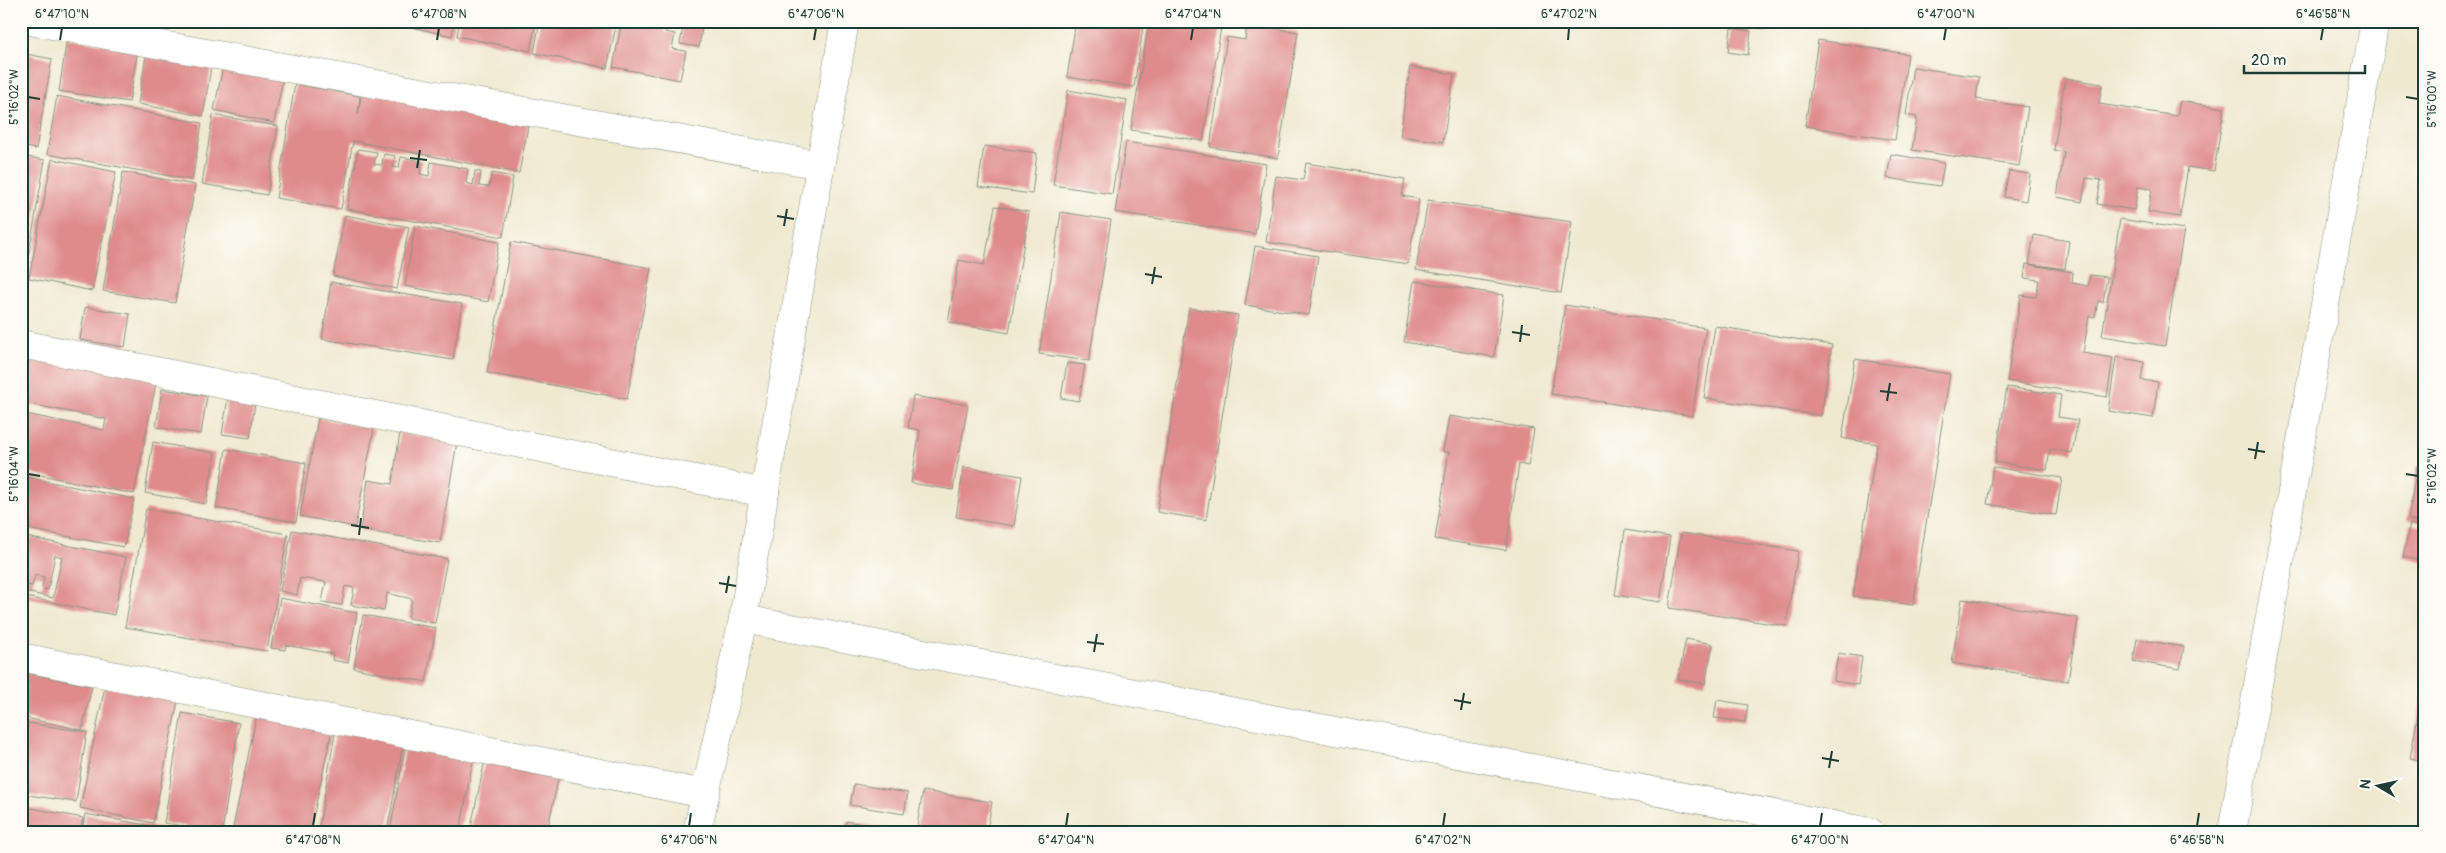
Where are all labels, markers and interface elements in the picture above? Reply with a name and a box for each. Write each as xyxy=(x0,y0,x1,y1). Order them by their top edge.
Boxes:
text: 6°47'10"N xyxy=(35,7,89,22)
text: 6°47'08"N xyxy=(411,7,467,22)
text: 6°47'06"N xyxy=(788,7,844,22)
text: 6°47'04"N xyxy=(1165,7,1221,22)
text: 6°47'02"N xyxy=(1541,7,1597,22)
text: 6°47'00"N xyxy=(1917,7,1975,22)
text: 6°46'58"N xyxy=(2296,7,2350,22)
scale bar xyxy=(2244,42,2365,74)
text: 20 m xyxy=(2251,51,2286,70)
text: 5°16'02"W xyxy=(7,69,22,125)
text: 5°16'00"W xyxy=(2425,70,2440,128)
text: 5°16'04"W xyxy=(7,446,22,502)
text: 5°16'02"W xyxy=(2425,448,2440,504)
north arrow xyxy=(2354,760,2404,810)
text: N xyxy=(2357,778,2375,790)
text: 6°47'08"N xyxy=(285,833,341,848)
text: 6°47'06"N xyxy=(661,833,717,848)
text: 6°47'04"N xyxy=(1038,833,1094,848)
text: 6°47'02"N xyxy=(1415,833,1471,848)
text: 6°47'00"N xyxy=(1791,833,1849,848)
text: 6°46'58"N xyxy=(2170,833,2224,848)

